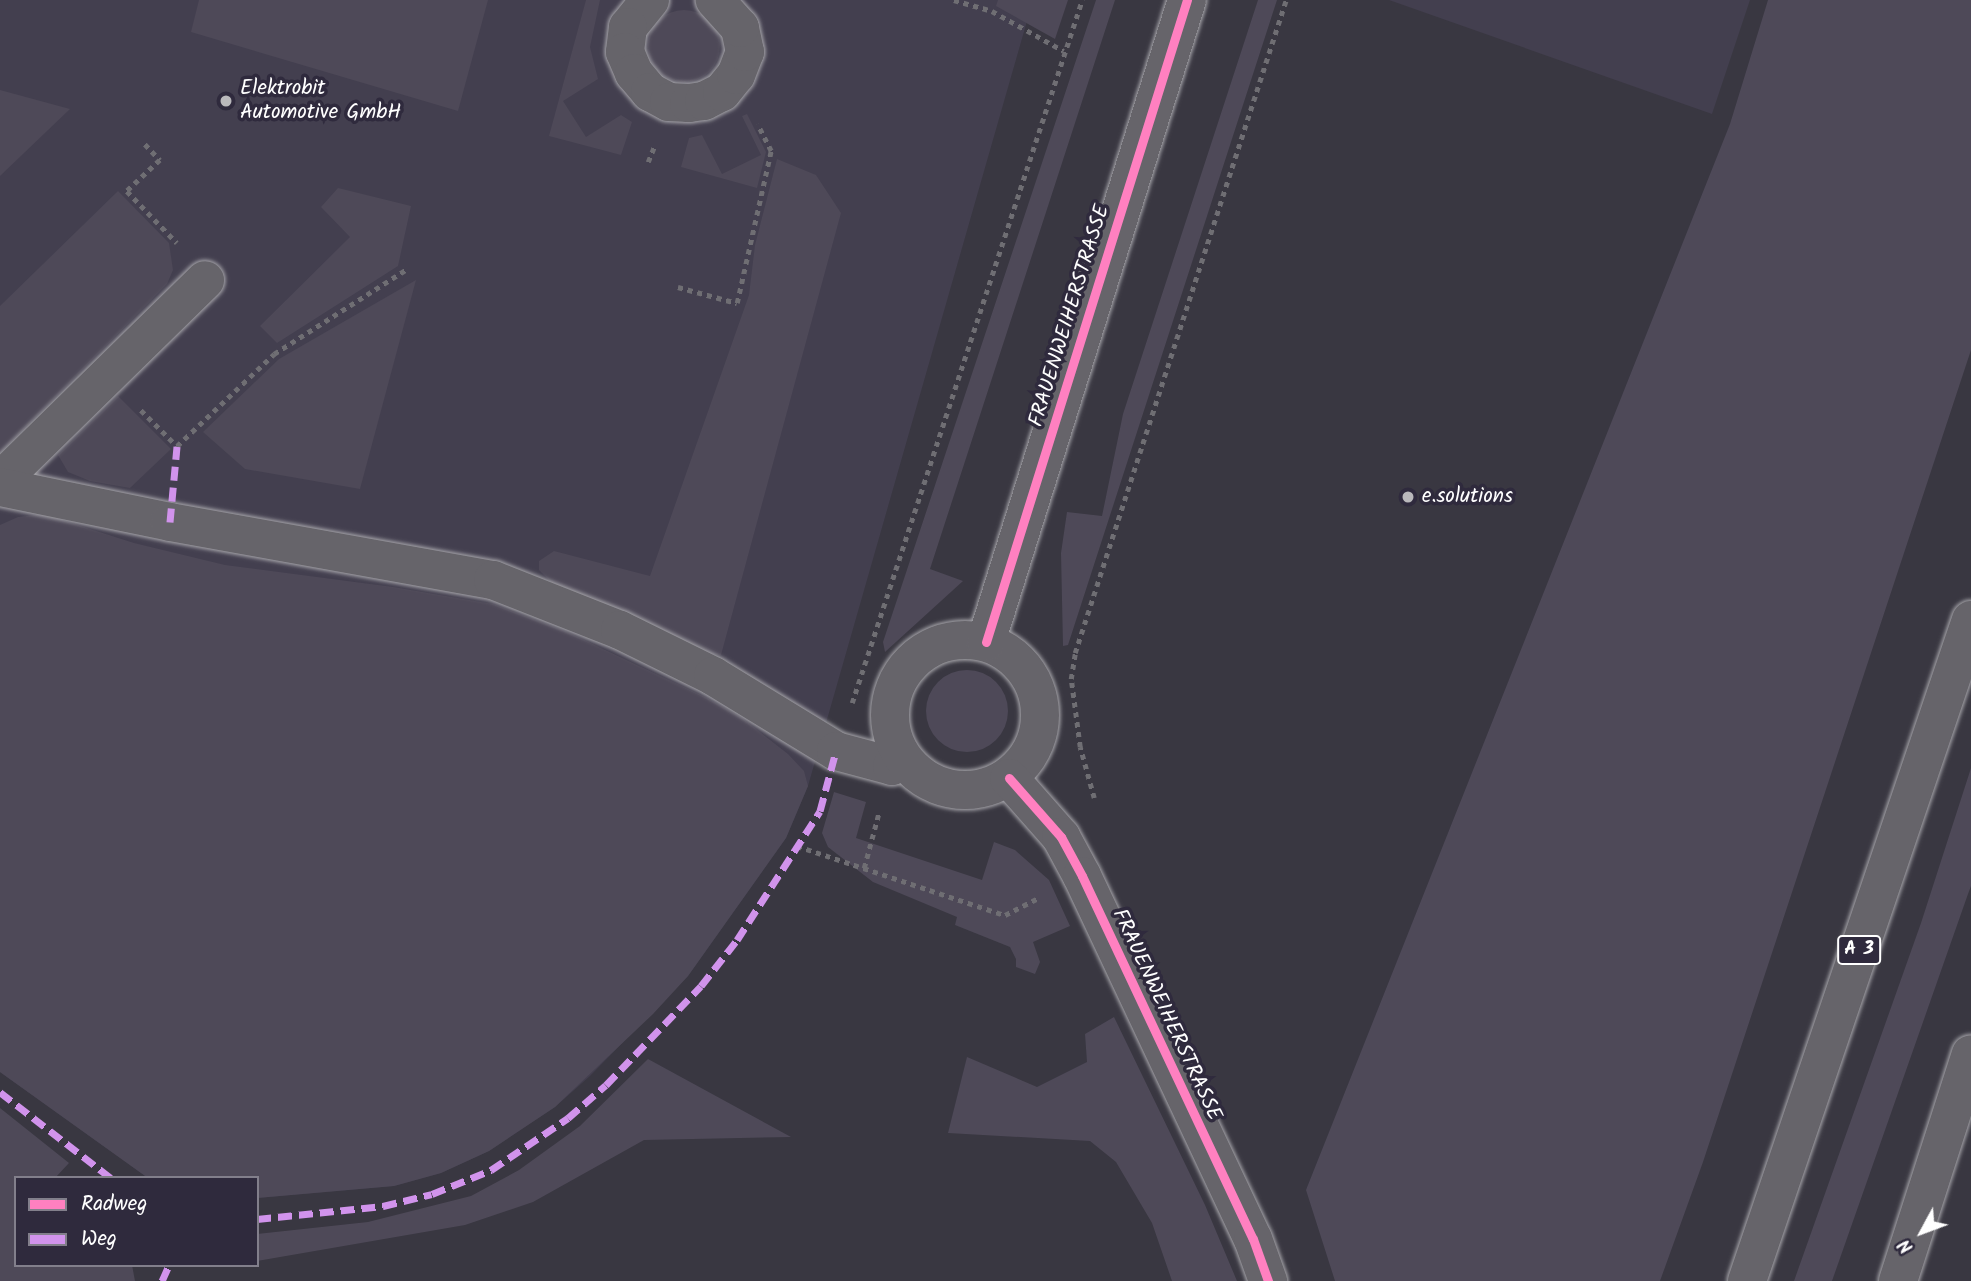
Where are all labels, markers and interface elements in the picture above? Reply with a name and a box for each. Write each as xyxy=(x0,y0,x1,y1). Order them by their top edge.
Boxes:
place label: Elektrobit Automotive GmbH xyxy=(240,76,401,126)
marker: Elektrobit Automotive GmbH xyxy=(218,93,234,109)
street label: FRAUENWEIHERSTRASSE xyxy=(1024,202,1116,430)
place label: e.solutions xyxy=(1422,484,1513,510)
marker: e.solutions xyxy=(1400,489,1416,505)
street label: FRAUENWEIHERSTRASSE xyxy=(1106,905,1226,1125)
road number: A 3 xyxy=(1836,934,1882,966)
legend xyxy=(14,1176,259,1267)
text: Radweg xyxy=(81,1188,147,1221)
north arrow xyxy=(1887,1197,1957,1267)
text: Weg xyxy=(81,1223,117,1256)
text: N xyxy=(1891,1231,1921,1260)

